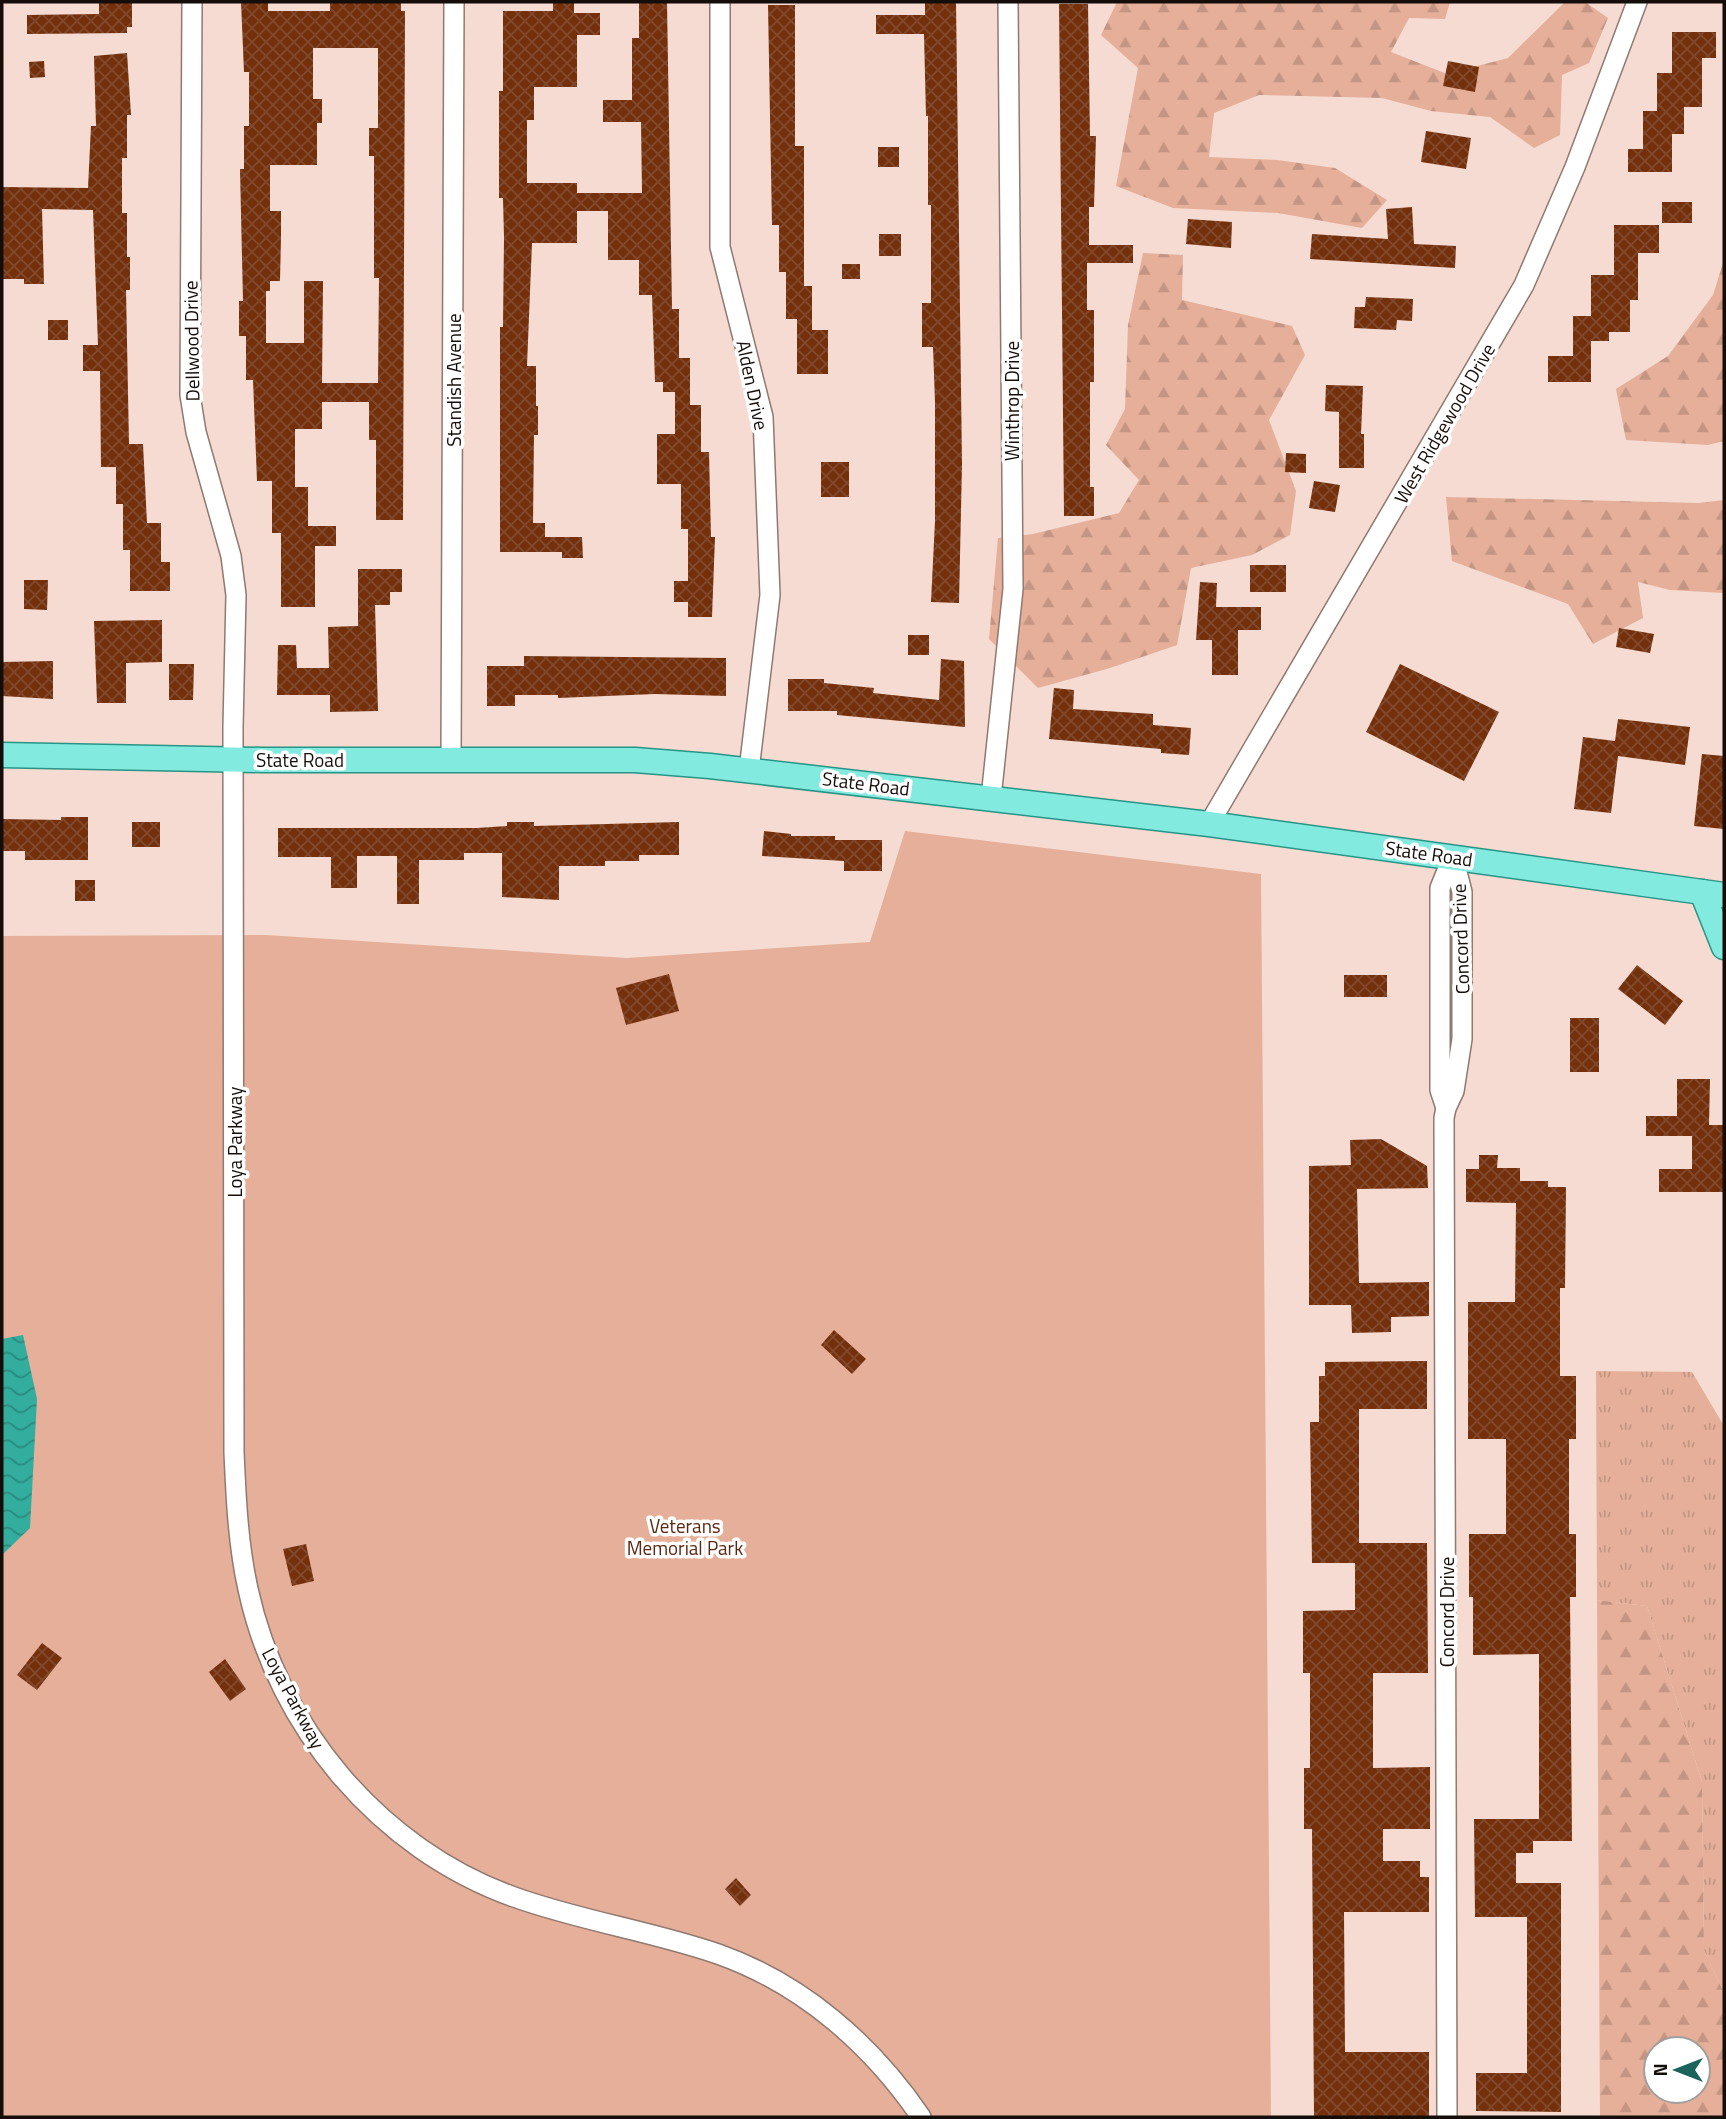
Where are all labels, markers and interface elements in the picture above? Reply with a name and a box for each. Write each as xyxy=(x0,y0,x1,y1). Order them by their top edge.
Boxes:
street label: Dellwood Drive xyxy=(175,280,207,402)
street label: Standish Avenue xyxy=(439,313,468,447)
street label: Alden Drive xyxy=(729,337,777,433)
street label: West Ridgewood Drive xyxy=(1386,337,1502,509)
street label: Winthrop Drive xyxy=(997,341,1026,461)
street label: State Road xyxy=(256,745,344,774)
street label: State Road xyxy=(821,763,911,803)
street label: State Road xyxy=(1383,833,1475,873)
street label: Concord Drive xyxy=(1444,883,1476,995)
street label: Loya Parkway xyxy=(220,1087,249,1197)
park label: Veterans Memorial Park xyxy=(627,1511,743,1562)
street label: Concord Drive xyxy=(1432,1557,1461,1667)
street label: Loya Parkway xyxy=(255,1642,333,1754)
north arrow xyxy=(1642,2035,1712,2105)
text: N xyxy=(1645,2063,1674,2077)

